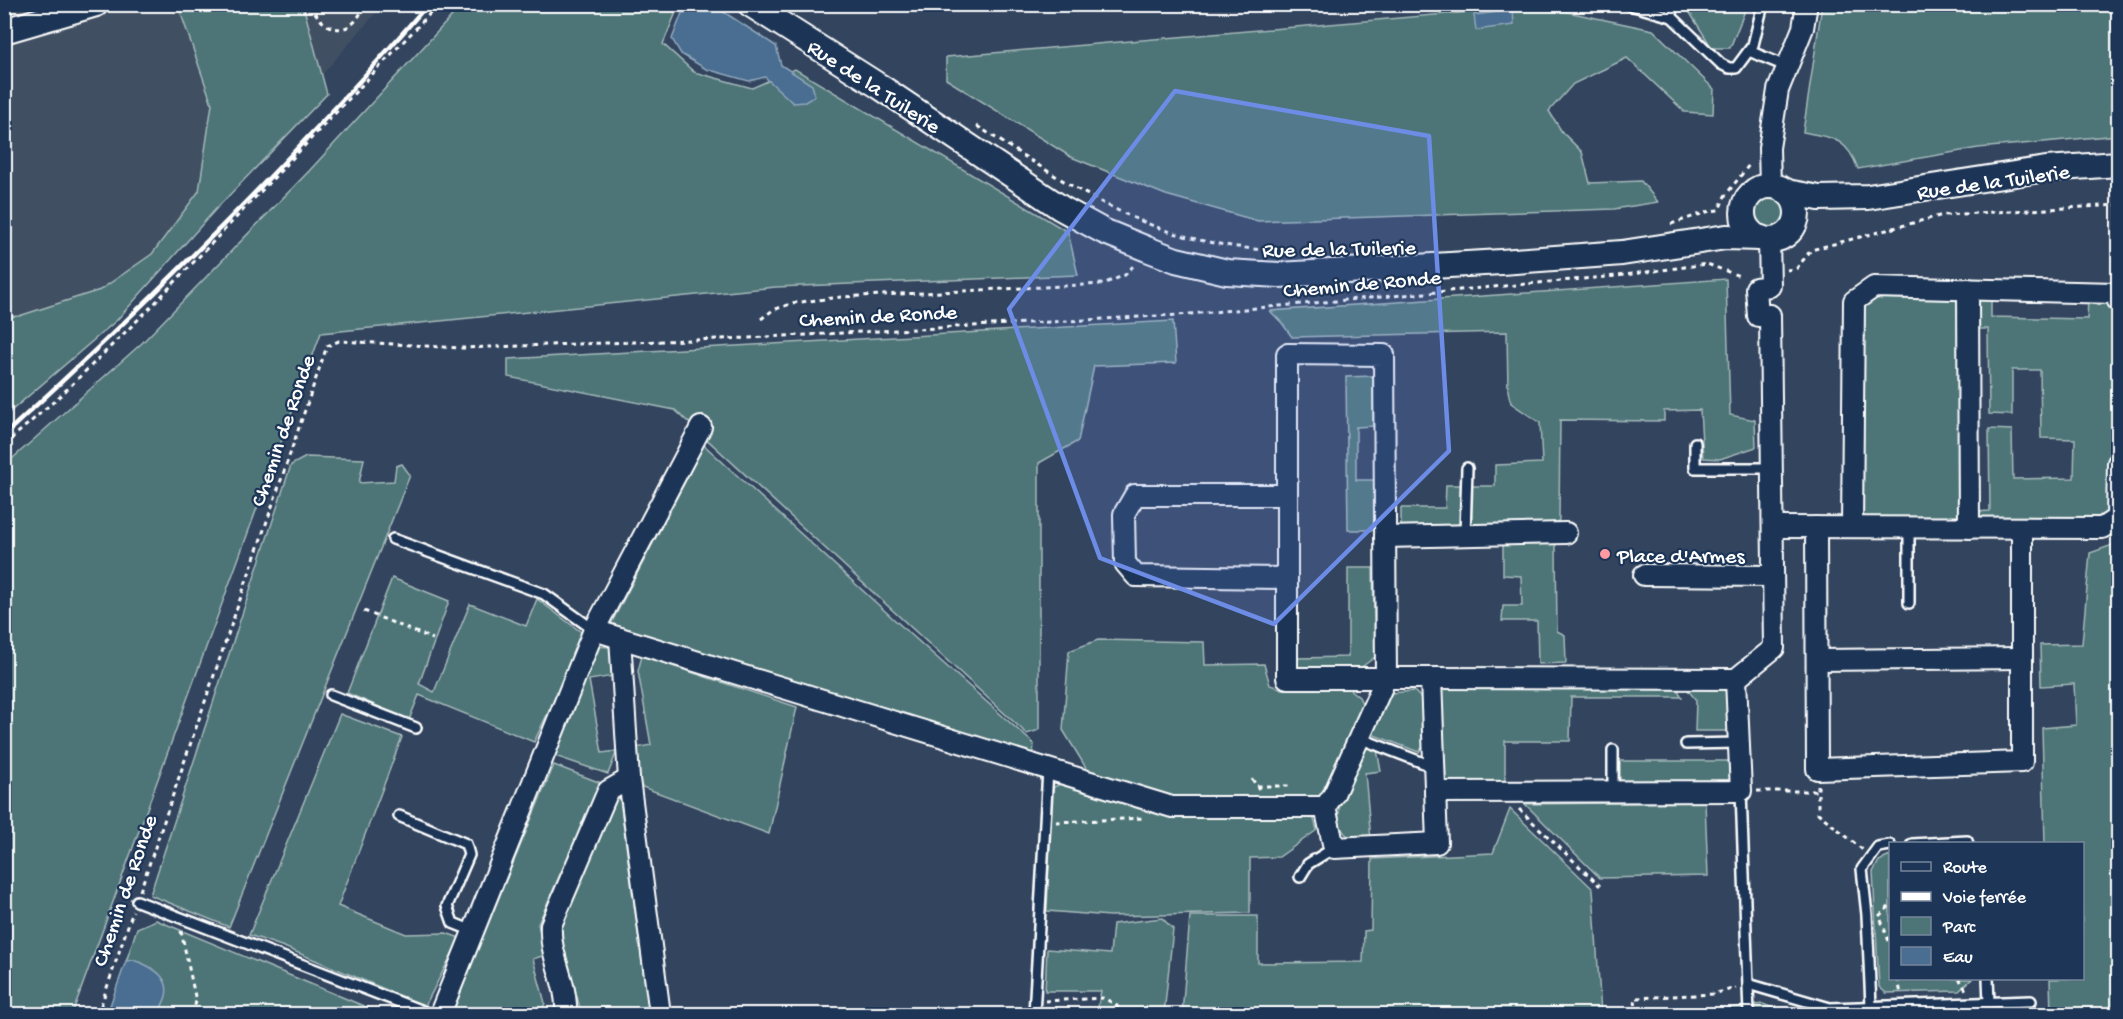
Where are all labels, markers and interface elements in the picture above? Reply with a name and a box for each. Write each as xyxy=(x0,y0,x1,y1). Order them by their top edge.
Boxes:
street label: Rue de la Tuilerie xyxy=(801,36,945,141)
street label: Rue de la Tuilerie xyxy=(1916,160,2072,208)
street label: Rue de la Tuilerie xyxy=(1262,237,1417,265)
street label: Chemin de Ronde xyxy=(1282,266,1443,306)
street label: Chemin de Ronde xyxy=(799,301,959,335)
street label: Chemin de Ronde xyxy=(247,352,323,510)
place label: Place d'Armes xyxy=(1616,545,1745,571)
marker: Place d'Armes xyxy=(1598,547,1612,561)
street label: Chemin de Ronde xyxy=(89,812,165,970)
legend xyxy=(1889,842,2084,980)
text: Route xyxy=(1943,858,1988,879)
text: Voie ferrée xyxy=(1942,888,2027,909)
text: Parc xyxy=(1942,918,1976,939)
text: Eau xyxy=(1943,948,1973,969)

